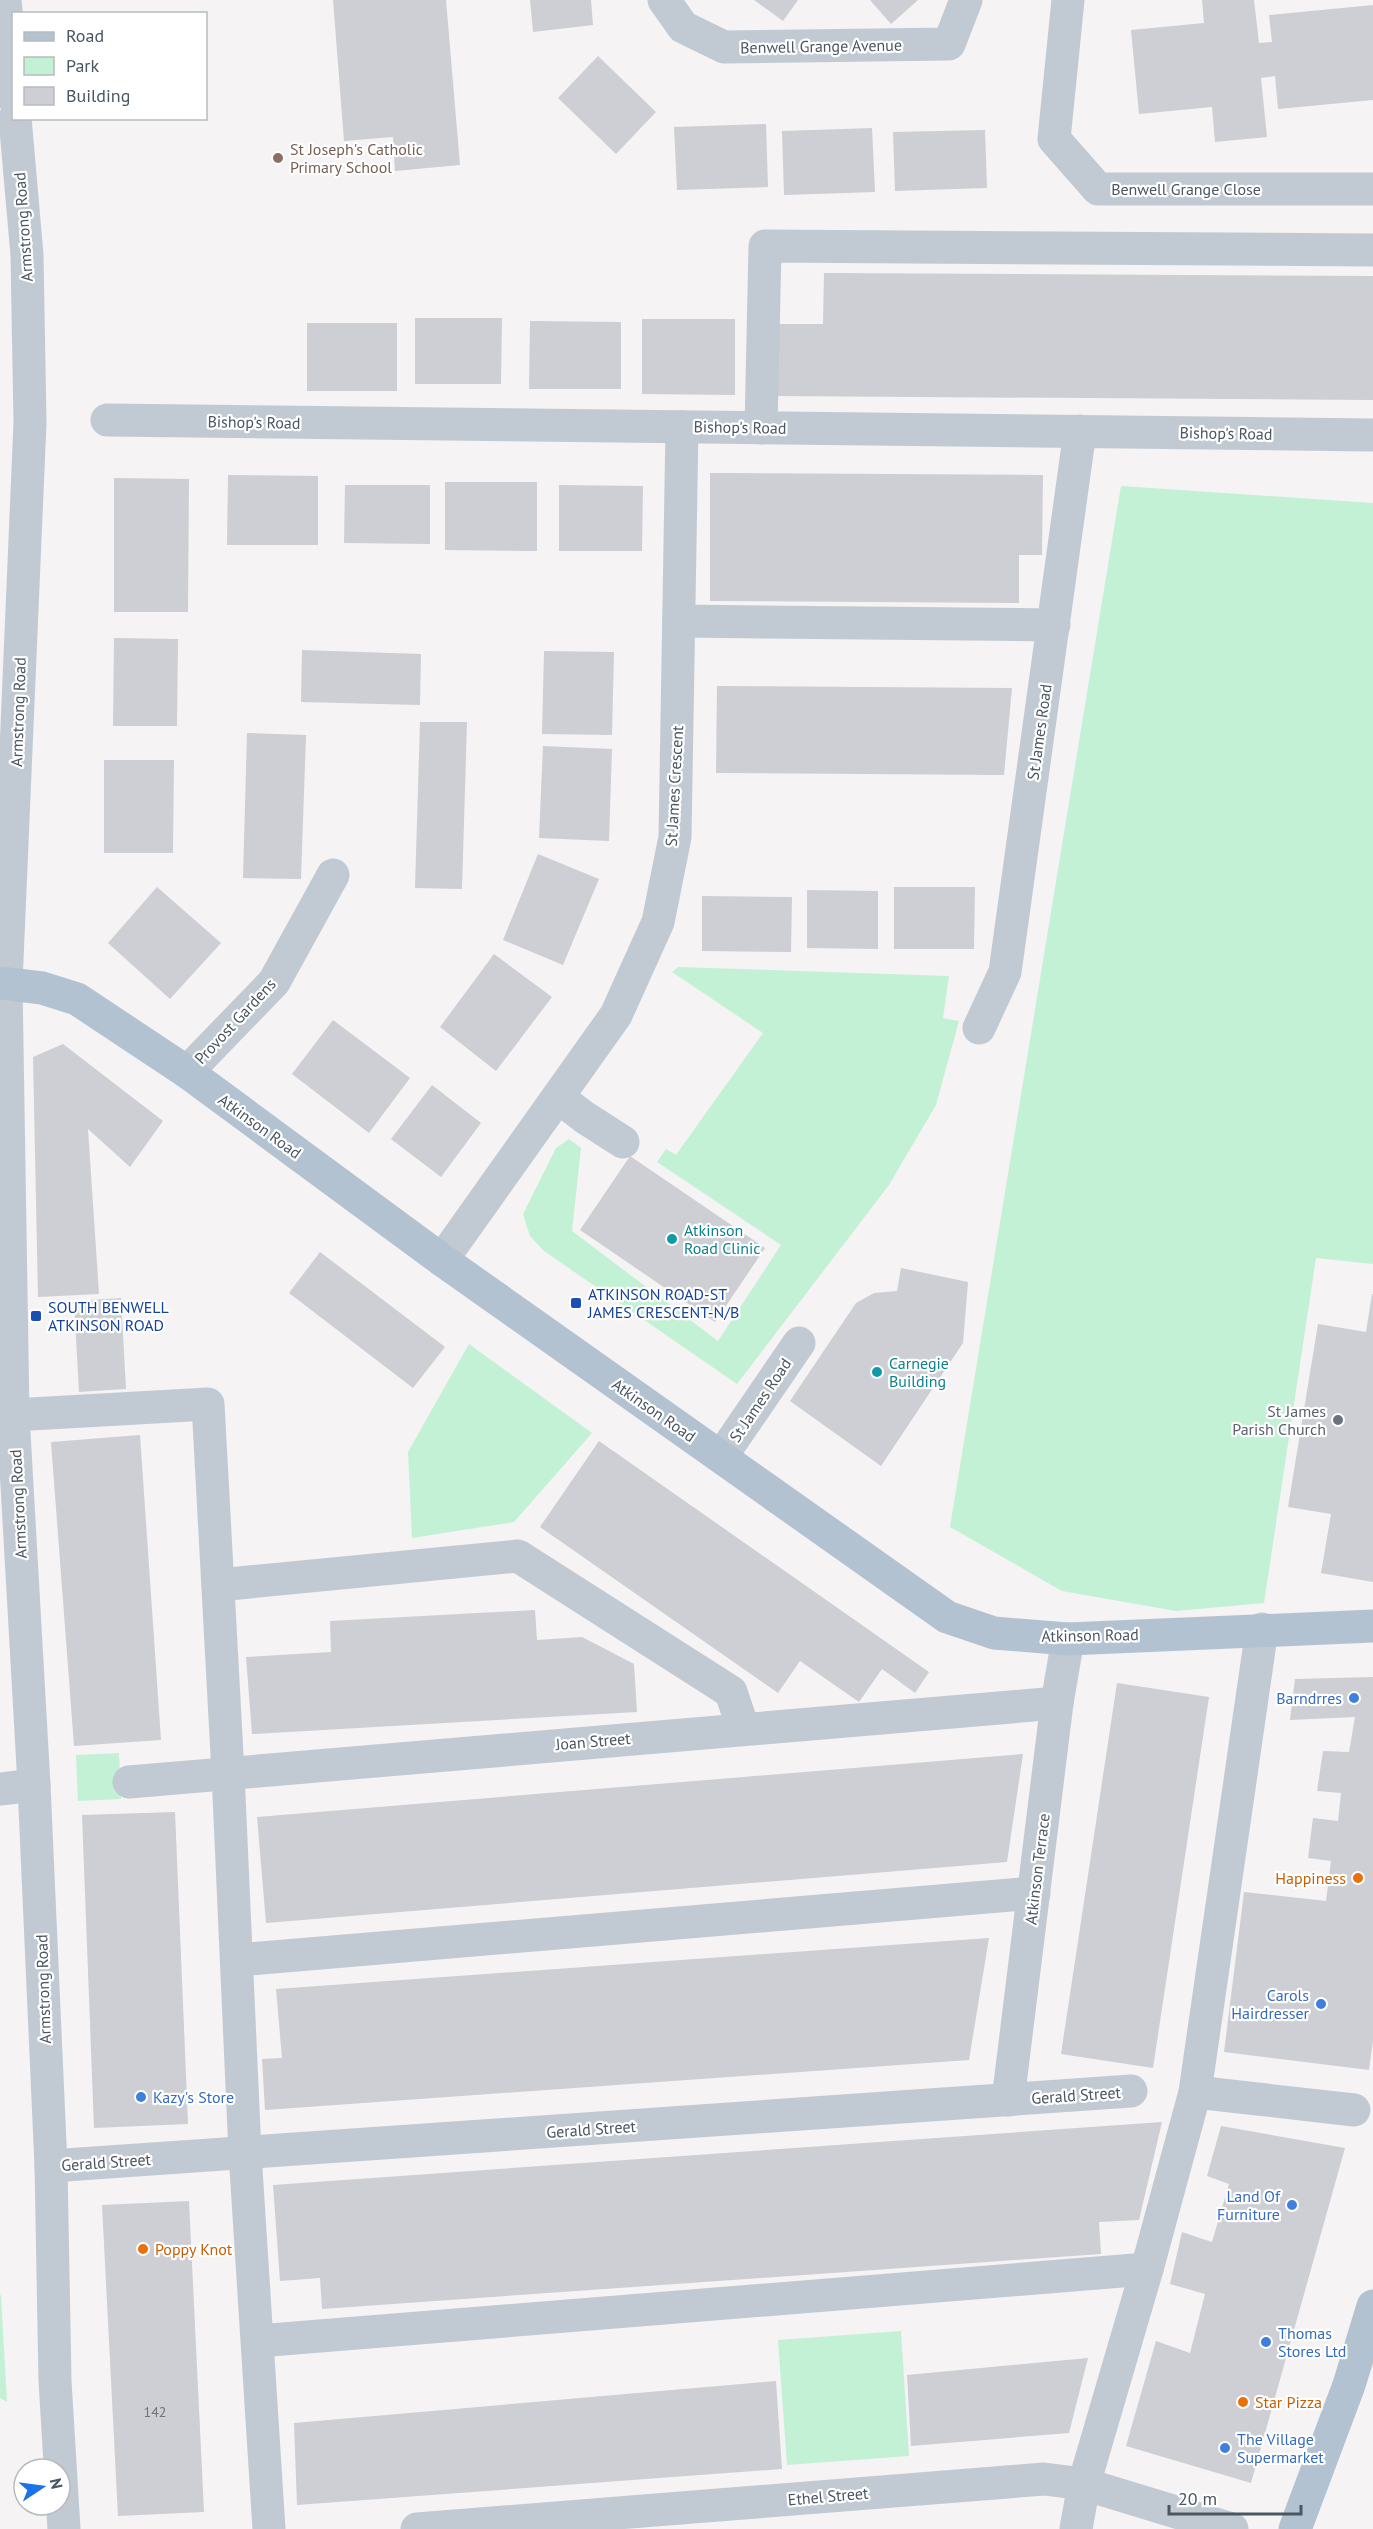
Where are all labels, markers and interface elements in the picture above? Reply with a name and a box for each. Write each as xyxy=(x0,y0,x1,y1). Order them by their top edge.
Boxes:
legend xyxy=(12,12,207,120)
text: Road xyxy=(66,24,104,47)
street label: Benwell Grange Avenue xyxy=(740,35,902,57)
text: Park xyxy=(66,54,99,77)
text: Building xyxy=(66,84,130,107)
place label: St Joseph's Catholic Primary School xyxy=(290,139,423,177)
marker: St Joseph's Catholic Primary School xyxy=(271,151,285,165)
street label: Armstrong Road xyxy=(9,172,37,282)
street label: Benwell Grange Close xyxy=(1111,179,1261,199)
street label: Bishop's Road xyxy=(207,411,301,433)
street label: Bishop's Road xyxy=(693,416,787,438)
street label: Bishop's Road xyxy=(1179,422,1273,444)
street label: Armstrong Road xyxy=(6,657,30,767)
street label: St James Road xyxy=(1022,683,1056,781)
street label: St James Crescent xyxy=(661,724,687,847)
street label: Provost Gardens xyxy=(190,974,280,1068)
street label: Atkinson Road xyxy=(215,1089,305,1163)
place label: Atkinson Road Clinic xyxy=(684,1220,761,1258)
marker: Atkinson Road Clinic xyxy=(665,1232,679,1246)
place label: ATKINSON ROAD-ST JAMES CRESCENT-N/B xyxy=(587,1284,739,1322)
marker: ATKINSON ROAD-ST JAMES CRESCENT-N/B xyxy=(569,1296,583,1310)
place label: SOUTH BENWELL ATKINSON ROAD xyxy=(48,1297,169,1335)
marker: SOUTH BENWELL ATKINSON ROAD xyxy=(29,1309,43,1323)
place label: Carnegie Building xyxy=(889,1353,949,1391)
street label: St James Road xyxy=(725,1354,795,1446)
marker: Carnegie Building xyxy=(870,1365,884,1379)
street label: Atkinson Road xyxy=(608,1374,700,1446)
place label: St James Parish Church xyxy=(1232,1401,1326,1439)
marker: St James Parish Church xyxy=(1331,1413,1345,1427)
street label: Armstrong Road xyxy=(5,1449,31,1559)
street label: Atkinson Road xyxy=(1041,1624,1139,1646)
place label: Barndrres xyxy=(1276,1688,1342,1708)
marker: Barndrres xyxy=(1347,1691,1361,1705)
street label: Joan Street xyxy=(554,1728,632,1754)
street label: Atkinson Terrace xyxy=(1020,1812,1054,1926)
place label: Happiness xyxy=(1275,1868,1346,1888)
marker: Happiness xyxy=(1351,1871,1365,1885)
street label: Armstrong Road xyxy=(31,1934,55,2044)
place label: Carols Hairdresser xyxy=(1231,1985,1310,2023)
marker: Carols Hairdresser xyxy=(1314,1997,1328,2011)
street label: Gerald Street xyxy=(1031,2082,1122,2108)
place label: Kazy's Store xyxy=(153,2087,234,2107)
marker: Kazy's Store xyxy=(134,2090,148,2104)
street label: Gerald Street xyxy=(546,2116,637,2142)
street label: Gerald Street xyxy=(61,2149,152,2175)
place label: Land Of Furniture xyxy=(1217,2186,1281,2224)
marker: Land Of Furniture xyxy=(1285,2198,1299,2212)
place label: Poppy Knot xyxy=(155,2239,233,2259)
marker: Poppy Knot xyxy=(136,2242,150,2256)
place label: Thomas Stores Ltd xyxy=(1278,2323,1346,2361)
marker: Thomas Stores Ltd xyxy=(1259,2335,1273,2349)
place label: Star Pizza xyxy=(1255,2392,1322,2412)
marker: Star Pizza xyxy=(1236,2395,1250,2409)
house number: 142 xyxy=(144,2403,166,2421)
place label: The Village Supermarket xyxy=(1237,2429,1324,2467)
marker: The Village Supermarket xyxy=(1218,2441,1232,2455)
north arrow xyxy=(12,2457,72,2517)
text: N xyxy=(46,2476,68,2491)
scale bar xyxy=(1169,2478,1301,2516)
street label: Ethel Street xyxy=(787,2482,870,2509)
text: 20 m xyxy=(1178,2487,1217,2510)

